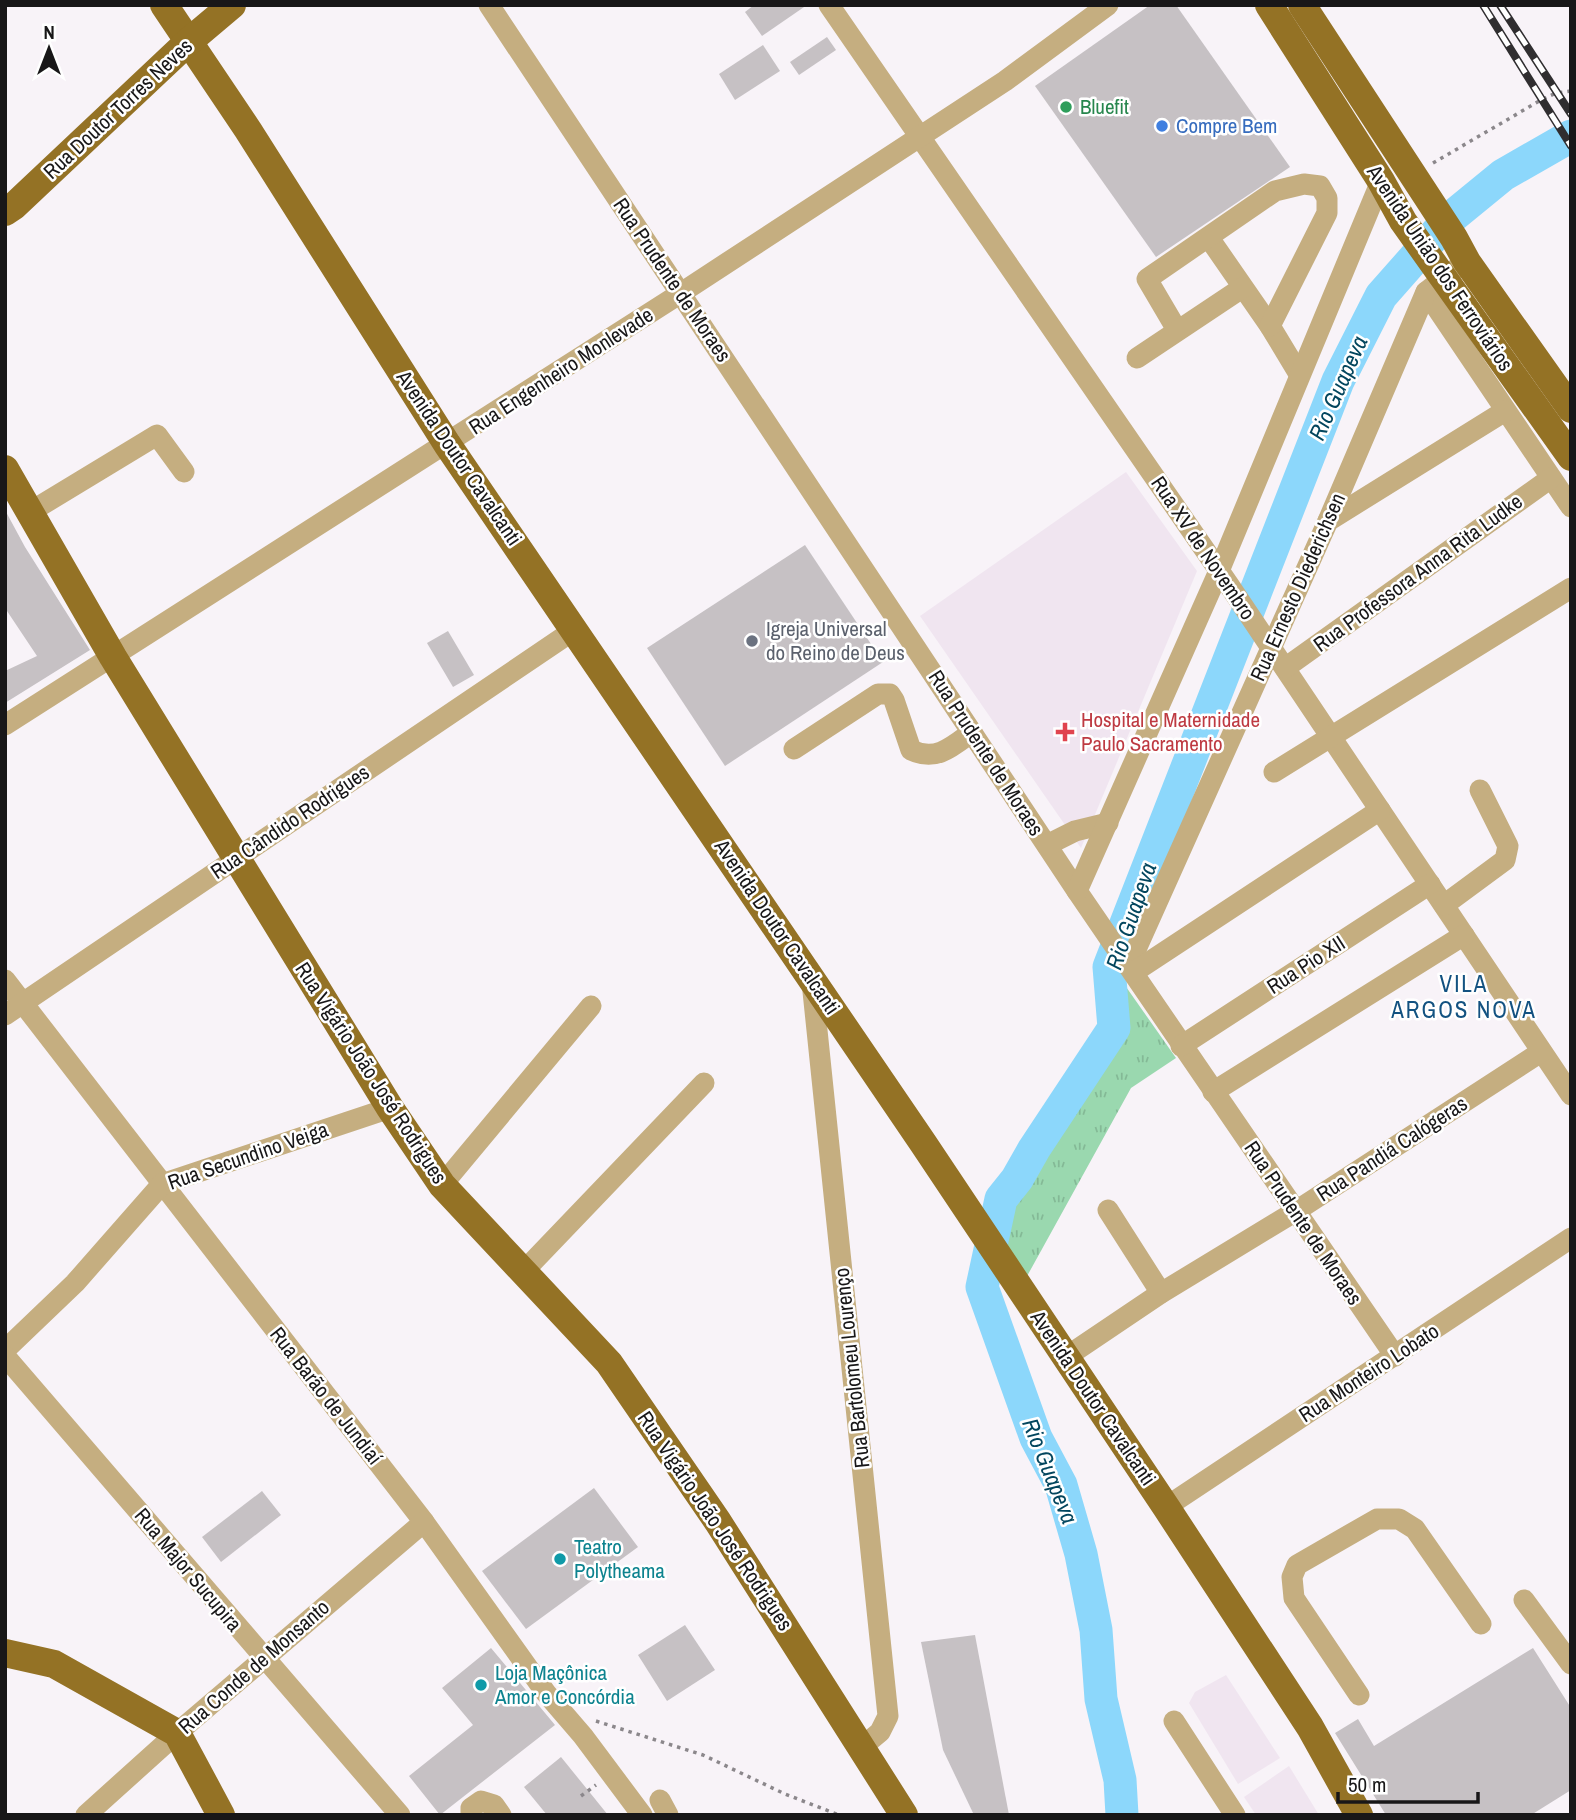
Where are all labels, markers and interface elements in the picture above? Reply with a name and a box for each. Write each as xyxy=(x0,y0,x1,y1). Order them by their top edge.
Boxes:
north arrow xyxy=(14,14,84,84)
text: N xyxy=(43,19,55,45)
street label: Rua Doutor Torres Neves xyxy=(37,32,198,185)
place label: Bluefit xyxy=(1080,92,1129,121)
marker: Bluefit xyxy=(1058,99,1074,115)
place label: Compre Bem xyxy=(1176,111,1277,140)
marker: Compre Bem xyxy=(1154,118,1170,134)
street label: Avenida União dos Ferroviários xyxy=(1360,158,1520,377)
street label: Rua Prudente de Moraes xyxy=(607,192,738,368)
street label: Rua Engenheiro Monlevade xyxy=(463,300,659,441)
water label: Rio Guapeva xyxy=(1301,331,1374,445)
street label: Avenida Doutor Cavalcanti xyxy=(389,364,529,551)
street label: Rua XV de Novembro xyxy=(1145,470,1262,625)
street label: Rua Professora Anna Rita Ludke xyxy=(1307,487,1528,658)
street label: Rua Ernesto Diederichsen xyxy=(1243,488,1352,685)
place label: Igreja Universal do Reino de Deus xyxy=(766,614,905,667)
marker: Igreja Universal do Reino de Deus xyxy=(744,633,760,649)
street label: Rua Prudente de Moraes xyxy=(922,664,1051,841)
place label: Hospital e Maternidade Paulo Sacramento xyxy=(1081,705,1260,758)
marker: Hospital e Maternidade Paulo Sacramento xyxy=(1055,722,1075,742)
street label: Rua Cândido Rodrigues xyxy=(205,758,375,886)
street label: Avenida Doutor Cavalcanti xyxy=(707,833,847,1020)
water label: Rio Guapeva xyxy=(1098,858,1163,973)
street label: Rua Pio XII xyxy=(1261,928,1351,1001)
street label: Rua Vigário João José Rodrigues xyxy=(289,956,454,1189)
district label: VILA ARGOS NOVA xyxy=(1390,968,1537,1025)
street label: Rua Pandiá Calógeras xyxy=(1311,1089,1473,1208)
street label: Rua Secundino Veiga xyxy=(164,1114,332,1197)
street label: Rua Prudente de Moraes xyxy=(1238,1135,1369,1311)
street label: Rua Bartolomeu Lourenço xyxy=(827,1267,876,1470)
street label: Avenida Doutor Cavalcanti xyxy=(1023,1304,1163,1491)
street label: Rua Monteiro Lobato xyxy=(1293,1316,1444,1429)
street label: Rua Barão de Jundiaí xyxy=(263,1321,390,1471)
street label: Rua Vigário João José Rodrigues xyxy=(631,1405,800,1636)
water label: Rio Guapeva xyxy=(1015,1413,1086,1528)
street label: Rua Major Sucupira xyxy=(128,1502,249,1638)
place label: Teatro Polytheama xyxy=(574,1532,665,1585)
marker: Teatro Polytheama xyxy=(552,1551,568,1567)
street label: Rua Conde de Monsanto xyxy=(172,1593,335,1740)
place label: Loja Maçônica Amor e Concórdia xyxy=(494,1658,635,1711)
marker: Loja Maçônica Amor e Concórdia xyxy=(473,1677,489,1693)
scale bar xyxy=(1338,1760,1478,1804)
text: 50 m xyxy=(1348,1770,1386,1799)

